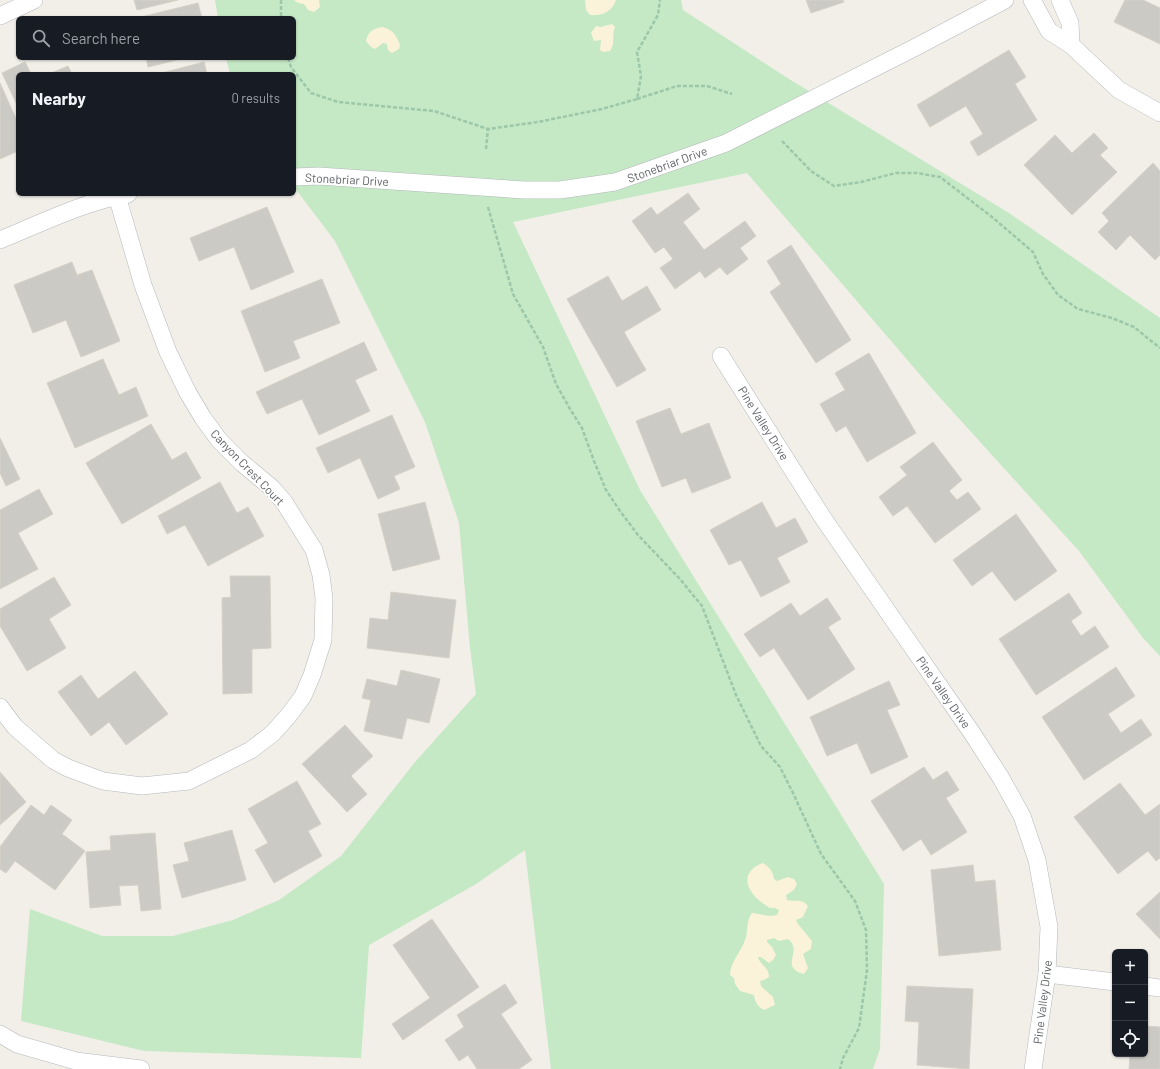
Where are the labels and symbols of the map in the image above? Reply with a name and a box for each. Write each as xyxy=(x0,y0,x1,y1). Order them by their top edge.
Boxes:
street label: Stonebriar Drive xyxy=(625,143,709,185)
street label: Stonebriar Drive xyxy=(305,170,389,188)
street label: Pine Valley Drive xyxy=(736,384,792,462)
street label: Canyon Crest Court xyxy=(208,426,288,508)
street label: Pine Valley Drive xyxy=(914,653,974,731)
street label: Pine Valley Drive xyxy=(1030,959,1054,1045)

